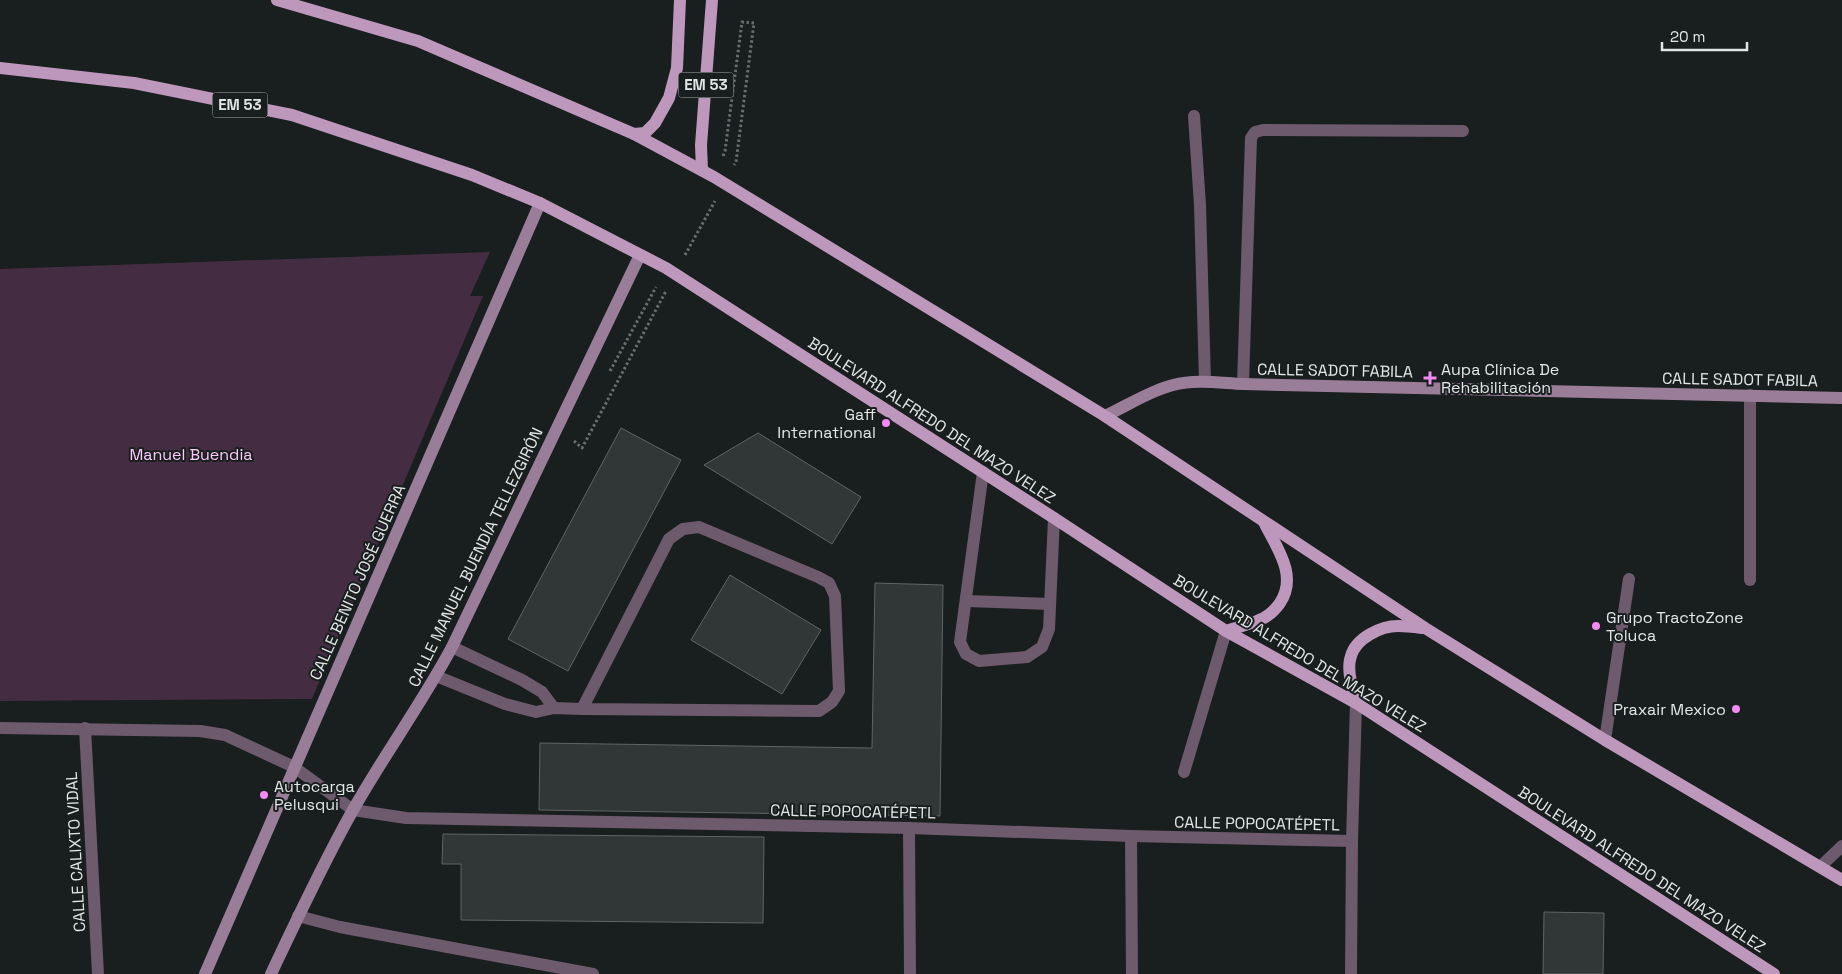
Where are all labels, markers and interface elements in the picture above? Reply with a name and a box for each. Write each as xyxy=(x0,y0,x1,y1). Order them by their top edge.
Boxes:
scale bar xyxy=(1662,20,1747,52)
text: 20 m xyxy=(1670,27,1705,46)
road number: EM 53 xyxy=(678,72,734,98)
road number: EM 53 xyxy=(212,92,268,118)
street label: BOULEVARD ALFREDO DEL MAZO VELEZ xyxy=(804,332,1059,508)
street label: CALLE SADOT FABILA xyxy=(1257,359,1413,382)
place label: Aupa Clínica De Rehabilitación xyxy=(1441,359,1559,398)
street label: CALLE SADOT FABILA xyxy=(1662,368,1818,391)
marker: Aupa Clínica De Rehabilitación xyxy=(1423,371,1437,385)
place label: Gaff International xyxy=(777,404,876,443)
marker: Gaff International xyxy=(880,417,892,429)
street label: CALLE MANUEL BUENDÍA TELLEZGIRÓN xyxy=(403,424,548,690)
park label: Manuel Buendia xyxy=(129,444,253,465)
street label: CALLE BENITO JOSÉ GUERRA xyxy=(305,481,410,683)
street label: BOULEVARD ALFREDO DEL MAZO VELEZ xyxy=(1170,570,1430,737)
place label: Grupo TractoZone Toluca xyxy=(1606,607,1744,646)
marker: Grupo TractoZone Toluca xyxy=(1590,620,1602,632)
place label: Praxair Mexico xyxy=(1613,699,1726,720)
marker: Praxair Mexico xyxy=(1730,703,1742,715)
street label: CALLE CALIXTO VIDAL xyxy=(61,771,90,933)
place label: Autocarga Pelusqui xyxy=(274,776,355,815)
street label: BOULEVARD ALFREDO DEL MAZO VELEZ xyxy=(1514,781,1769,957)
marker: Autocarga Pelusqui xyxy=(258,789,270,801)
street label: CALLE POPOCATÉPETL xyxy=(770,800,936,823)
street label: CALLE POPOCATÉPETL xyxy=(1174,812,1340,835)

